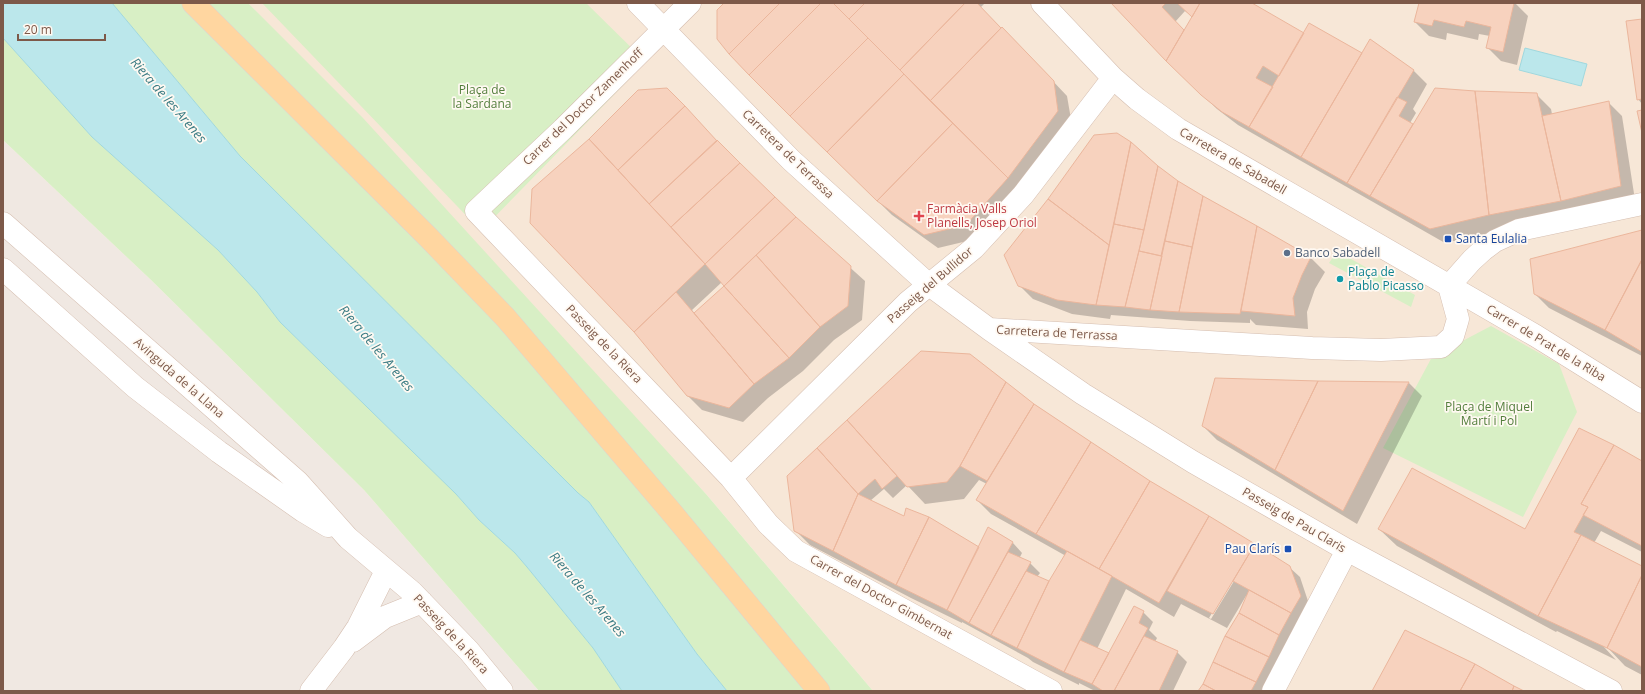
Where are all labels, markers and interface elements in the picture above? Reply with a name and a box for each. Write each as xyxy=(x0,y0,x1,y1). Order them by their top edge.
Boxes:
scale bar xyxy=(18,16,105,42)
text: 20 m xyxy=(24,21,52,38)
street label: Carrer del Doctor Zamenhoff xyxy=(519,44,647,169)
water label: Riera de les Arenes xyxy=(127,53,211,147)
park label: Plaça de la Sardana xyxy=(452,81,512,112)
street label: Carretera de Terrassa xyxy=(739,105,838,202)
street label: Carretera de Sabadell xyxy=(1177,123,1290,198)
place label: Farmàcia Valls Planells, Josep Oriol xyxy=(927,200,1037,231)
marker: Farmàcia Valls Planells, Josep Oriol xyxy=(914,211,924,221)
place label: Santa Eulalia xyxy=(1456,230,1527,247)
marker: Santa Eulalia xyxy=(1443,234,1453,244)
street label: Passeig del Bullidor xyxy=(883,243,976,327)
place label: Banco Sabadell xyxy=(1295,244,1380,261)
marker: Banco Sabadell xyxy=(1282,248,1292,258)
place label: Plaça de Pablo Picasso xyxy=(1348,263,1424,294)
marker: Plaça de Pablo Picasso xyxy=(1335,274,1345,284)
street label: Carrer de Prat de la Riba xyxy=(1483,300,1609,385)
water label: Riera de les Arenes xyxy=(336,301,419,395)
street label: Passeig de la Riera xyxy=(562,301,646,387)
street label: Carretera de Terrassa xyxy=(996,321,1118,344)
street label: Avinguda de la Llana xyxy=(130,333,228,422)
park label: Plaça de Miquel Martí i Pol xyxy=(1445,398,1533,429)
street label: Passeig de Pau Claris xyxy=(1239,483,1349,556)
place label: Pau Clarís xyxy=(1225,540,1280,557)
marker: Pau Clarís xyxy=(1283,544,1293,554)
water label: Riera de les Arenes xyxy=(546,547,630,641)
street label: Carrer del Doctor Gimbernat xyxy=(807,550,955,643)
street label: Passeig de la Riera xyxy=(410,590,493,677)

